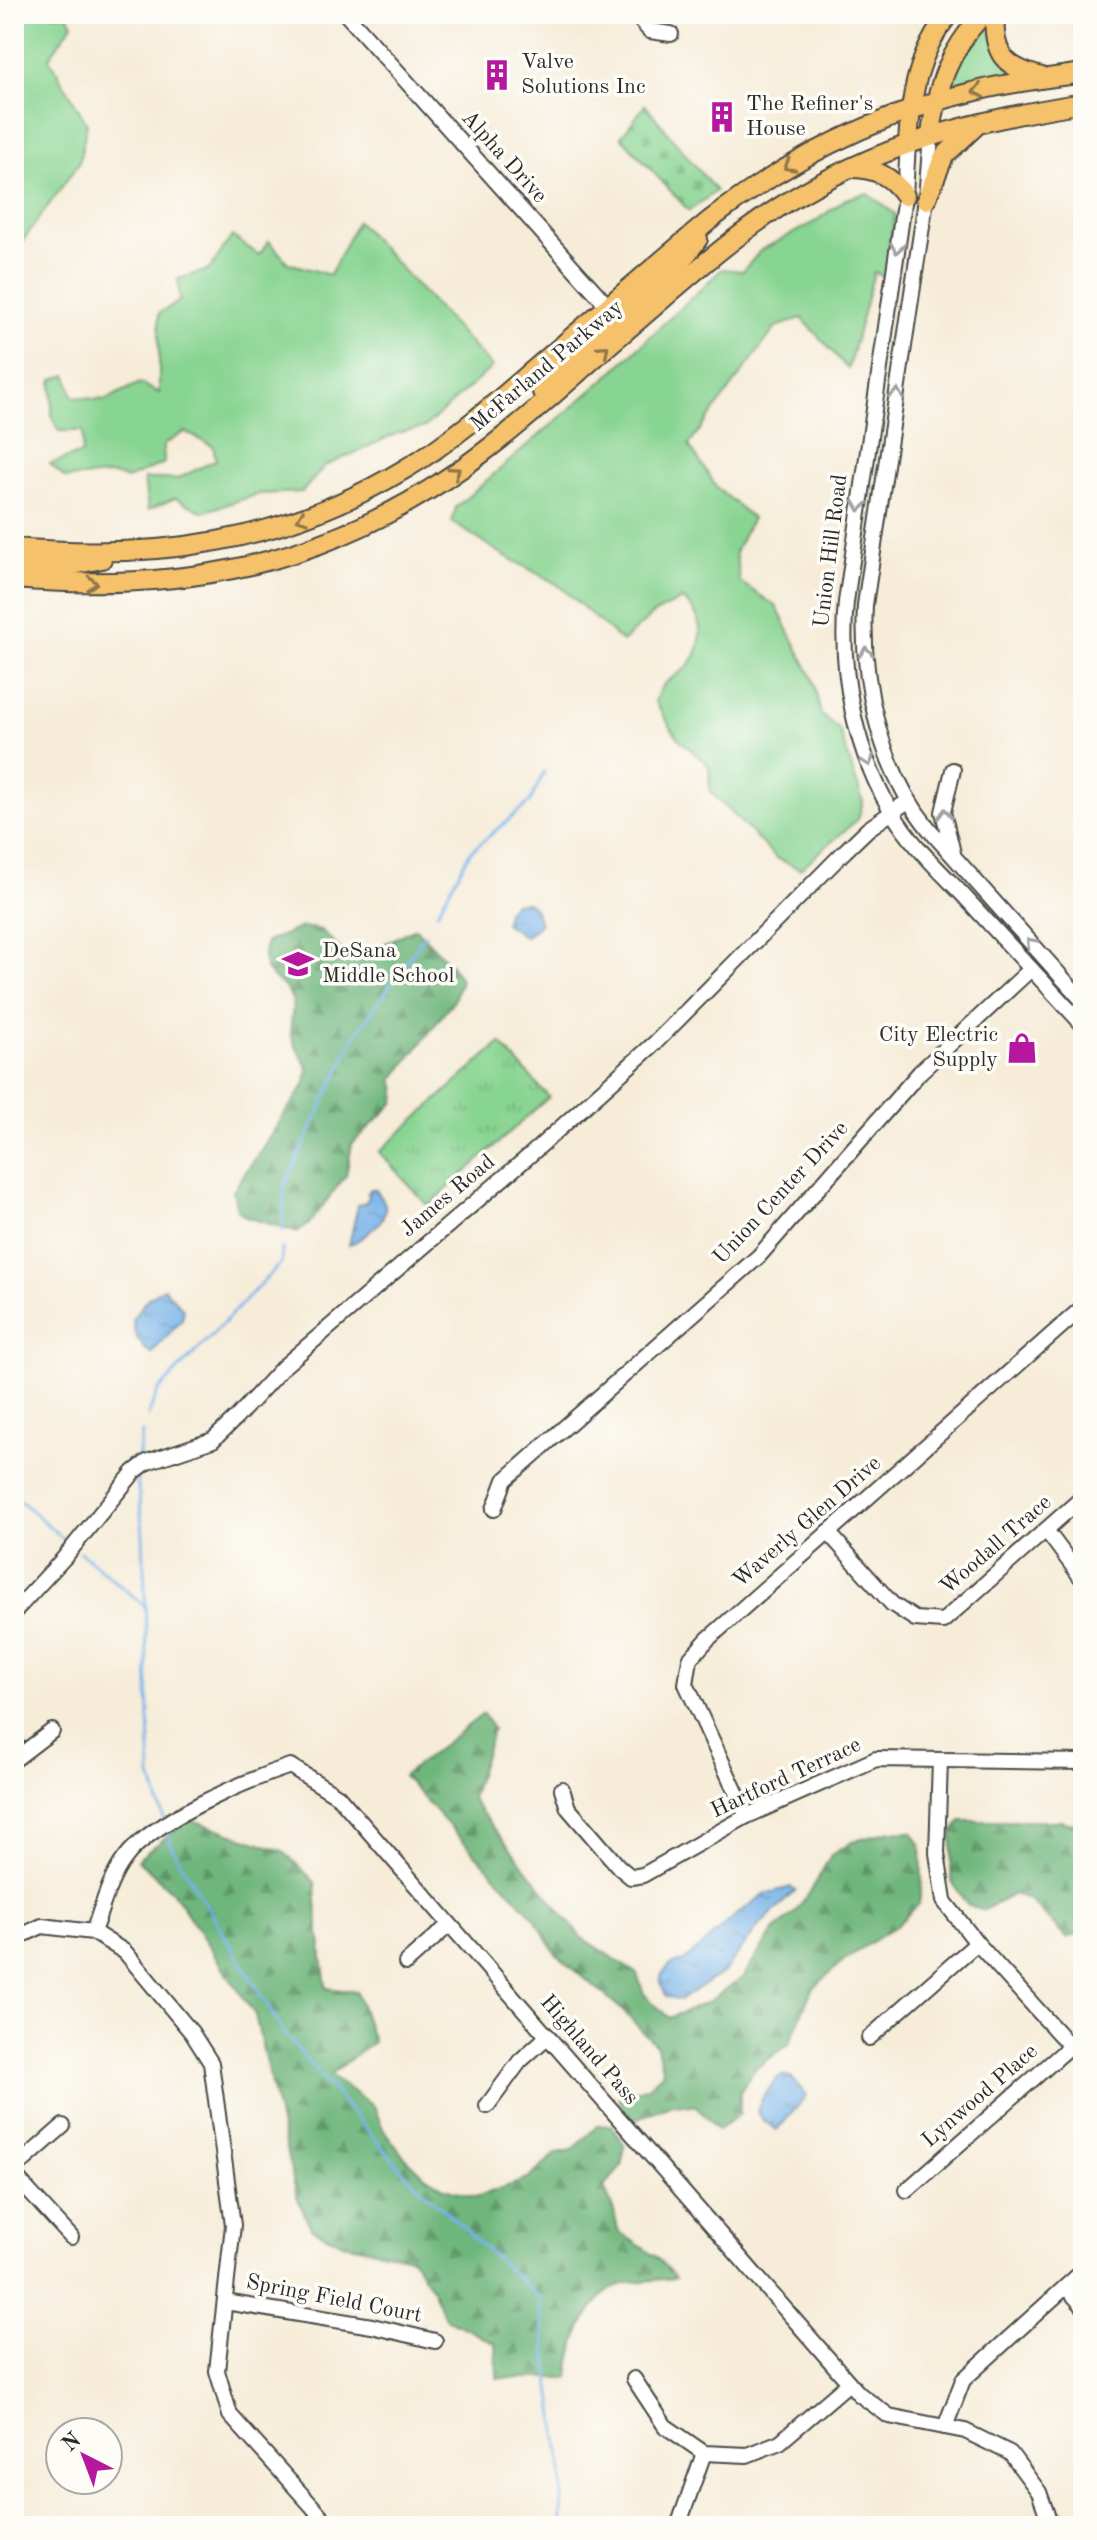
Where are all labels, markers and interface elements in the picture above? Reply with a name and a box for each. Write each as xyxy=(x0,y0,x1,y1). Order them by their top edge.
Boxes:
place label: Valve Solutions Inc xyxy=(521,51,646,98)
building icon: Valve Solutions Inc xyxy=(480,58,514,92)
one-way arrow xyxy=(972,82,986,99)
place label: The Refiner's House xyxy=(746,93,873,140)
building icon: The Refiner's House xyxy=(705,100,739,134)
street label: Alpha Drive xyxy=(457,107,551,207)
one-way arrow xyxy=(783,156,798,172)
one-way arrow xyxy=(889,241,906,255)
street label: McFarland Parkway xyxy=(467,296,628,436)
one-way arrow xyxy=(594,345,609,360)
one-way arrow xyxy=(888,388,905,401)
one-way arrow xyxy=(447,467,461,482)
street label: Union Hill Road xyxy=(811,473,851,629)
one-way arrow xyxy=(852,499,869,512)
one-way arrow xyxy=(296,508,310,525)
one-way arrow xyxy=(86,575,99,592)
one-way arrow xyxy=(857,645,874,658)
one-way arrow xyxy=(859,754,875,768)
one-way arrow xyxy=(936,807,953,819)
one-way arrow xyxy=(1026,938,1041,953)
place label: DeSana Middle School xyxy=(322,940,455,987)
school or university icon: DeSana Middle School xyxy=(281,947,315,981)
place label: City Electric Supply xyxy=(879,1024,998,1071)
shop icon: City Electric Supply xyxy=(1005,1031,1039,1065)
street label: Union Center Drive xyxy=(709,1117,853,1269)
street label: James Road xyxy=(397,1151,499,1241)
street label: Waverly Glen Drive xyxy=(729,1452,885,1592)
street label: Woodall Trace xyxy=(936,1491,1056,1599)
street label: Hartford Terrace xyxy=(708,1734,864,1822)
street label: Highland Pass xyxy=(536,1991,642,2109)
street label: Lynwood Place xyxy=(918,2040,1042,2152)
street label: Spring Field Court xyxy=(244,2271,424,2327)
north arrow xyxy=(44,2416,124,2496)
text: N xyxy=(58,2429,86,2456)

